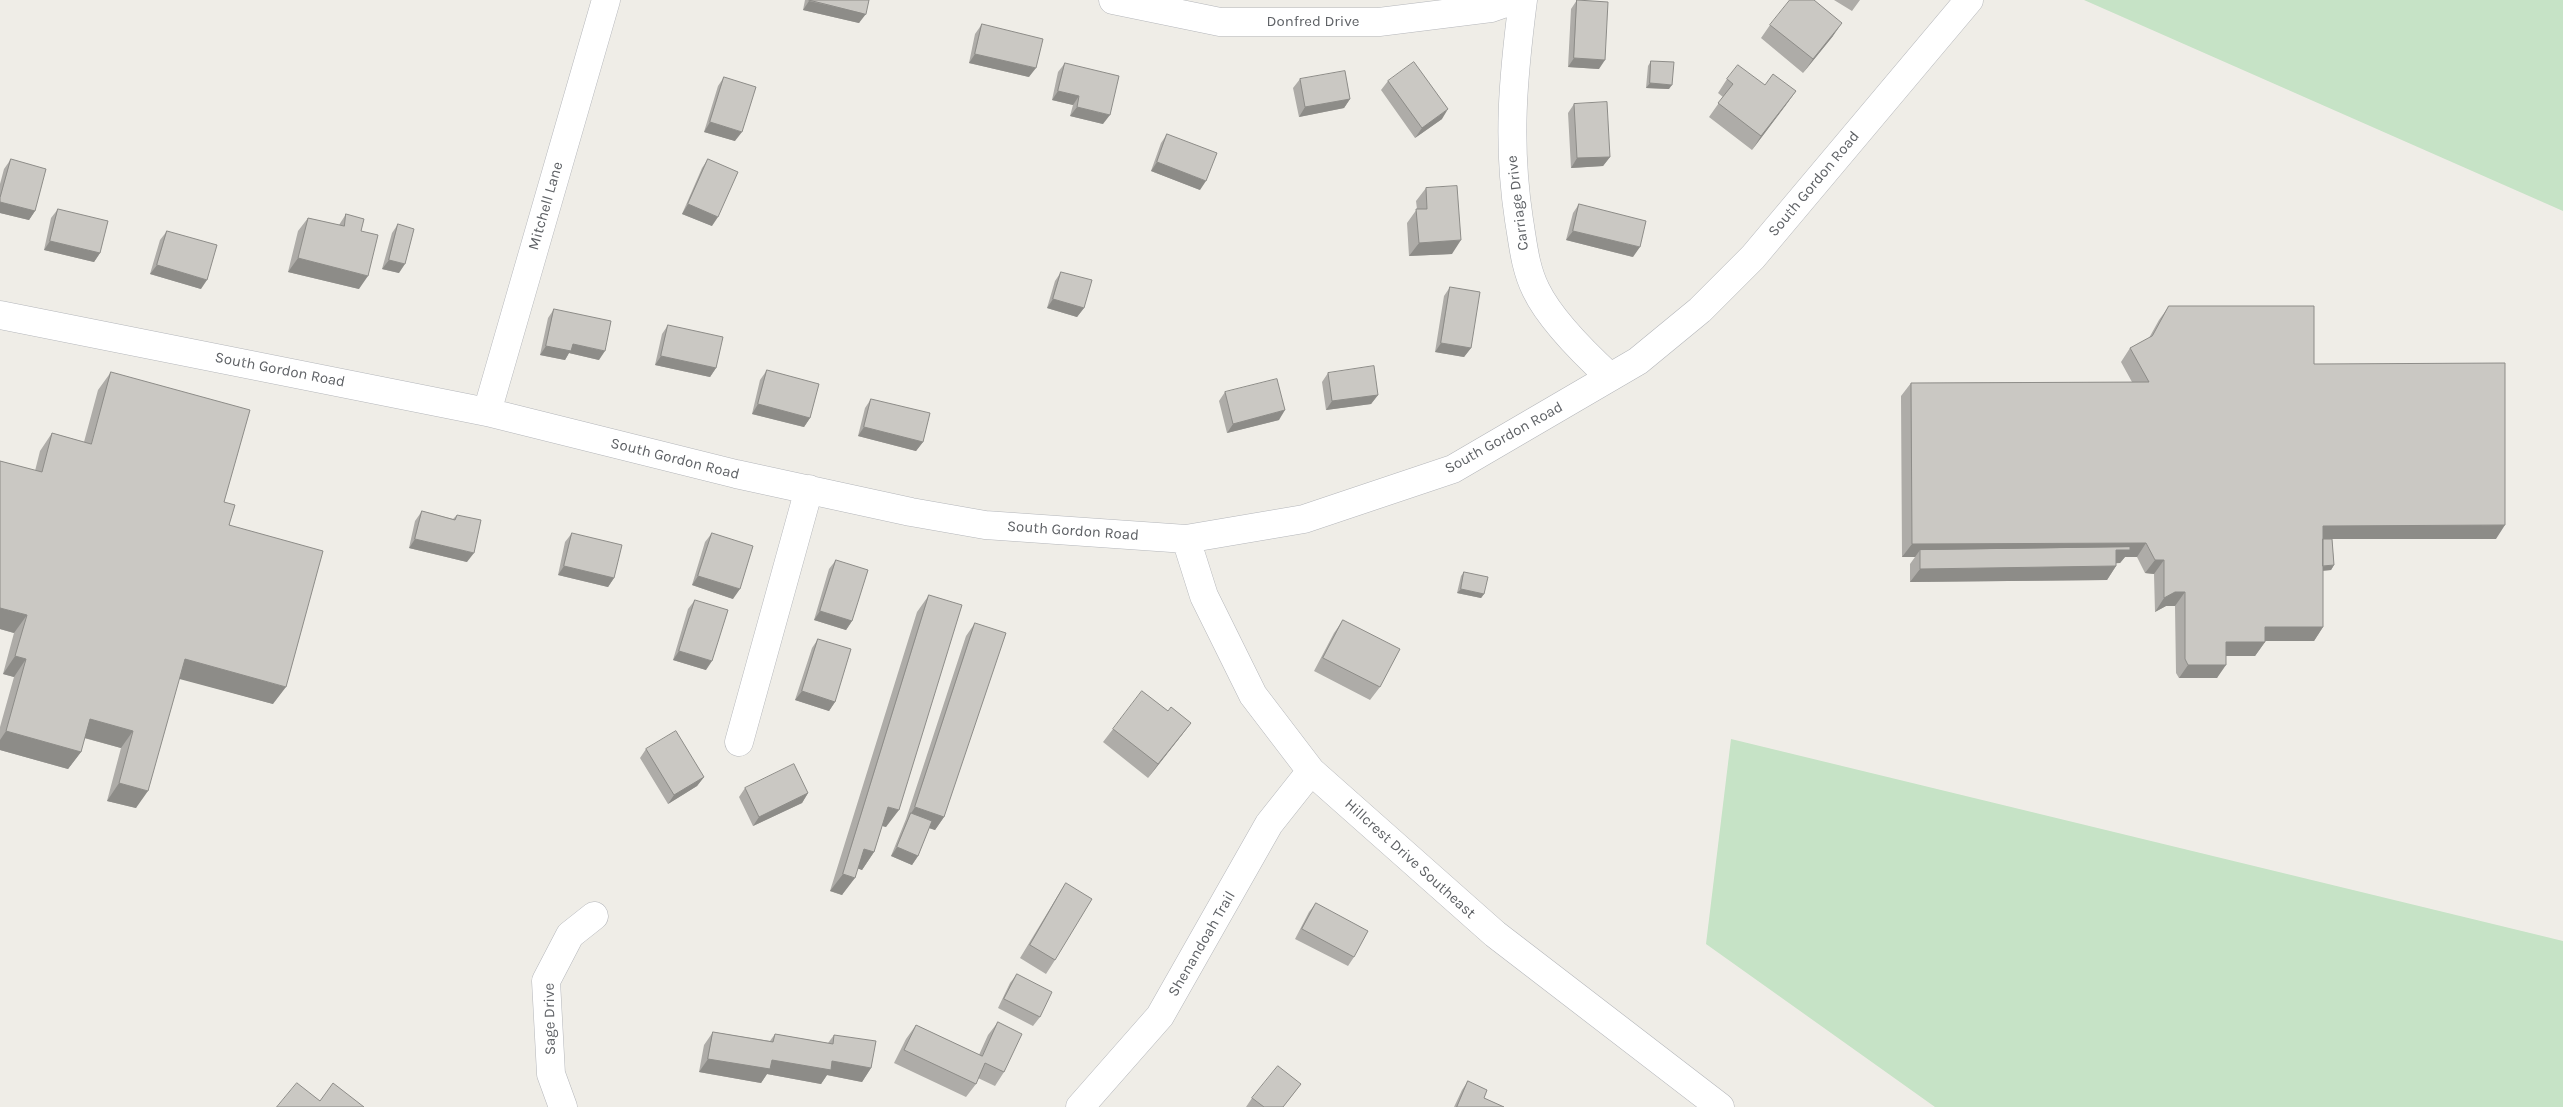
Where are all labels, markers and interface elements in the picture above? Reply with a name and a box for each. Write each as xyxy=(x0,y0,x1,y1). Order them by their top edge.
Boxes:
street label: Donfred Drive xyxy=(1267,13,1359,31)
street label: South Gordon Road xyxy=(1765,128,1863,240)
street label: Carriage Drive xyxy=(1503,154,1533,252)
street label: Mitchell Lane xyxy=(525,160,567,252)
street label: South Gordon Road xyxy=(213,349,347,391)
street label: South Gordon Road xyxy=(1442,398,1566,478)
street label: South Gordon Road xyxy=(609,434,741,484)
street label: South Gordon Road xyxy=(1006,517,1140,545)
street label: Hillcrest Drive Southeast xyxy=(1341,795,1479,923)
street label: Shenandoah Trail xyxy=(1164,888,1240,1000)
street label: Sage Drive xyxy=(540,983,560,1055)

